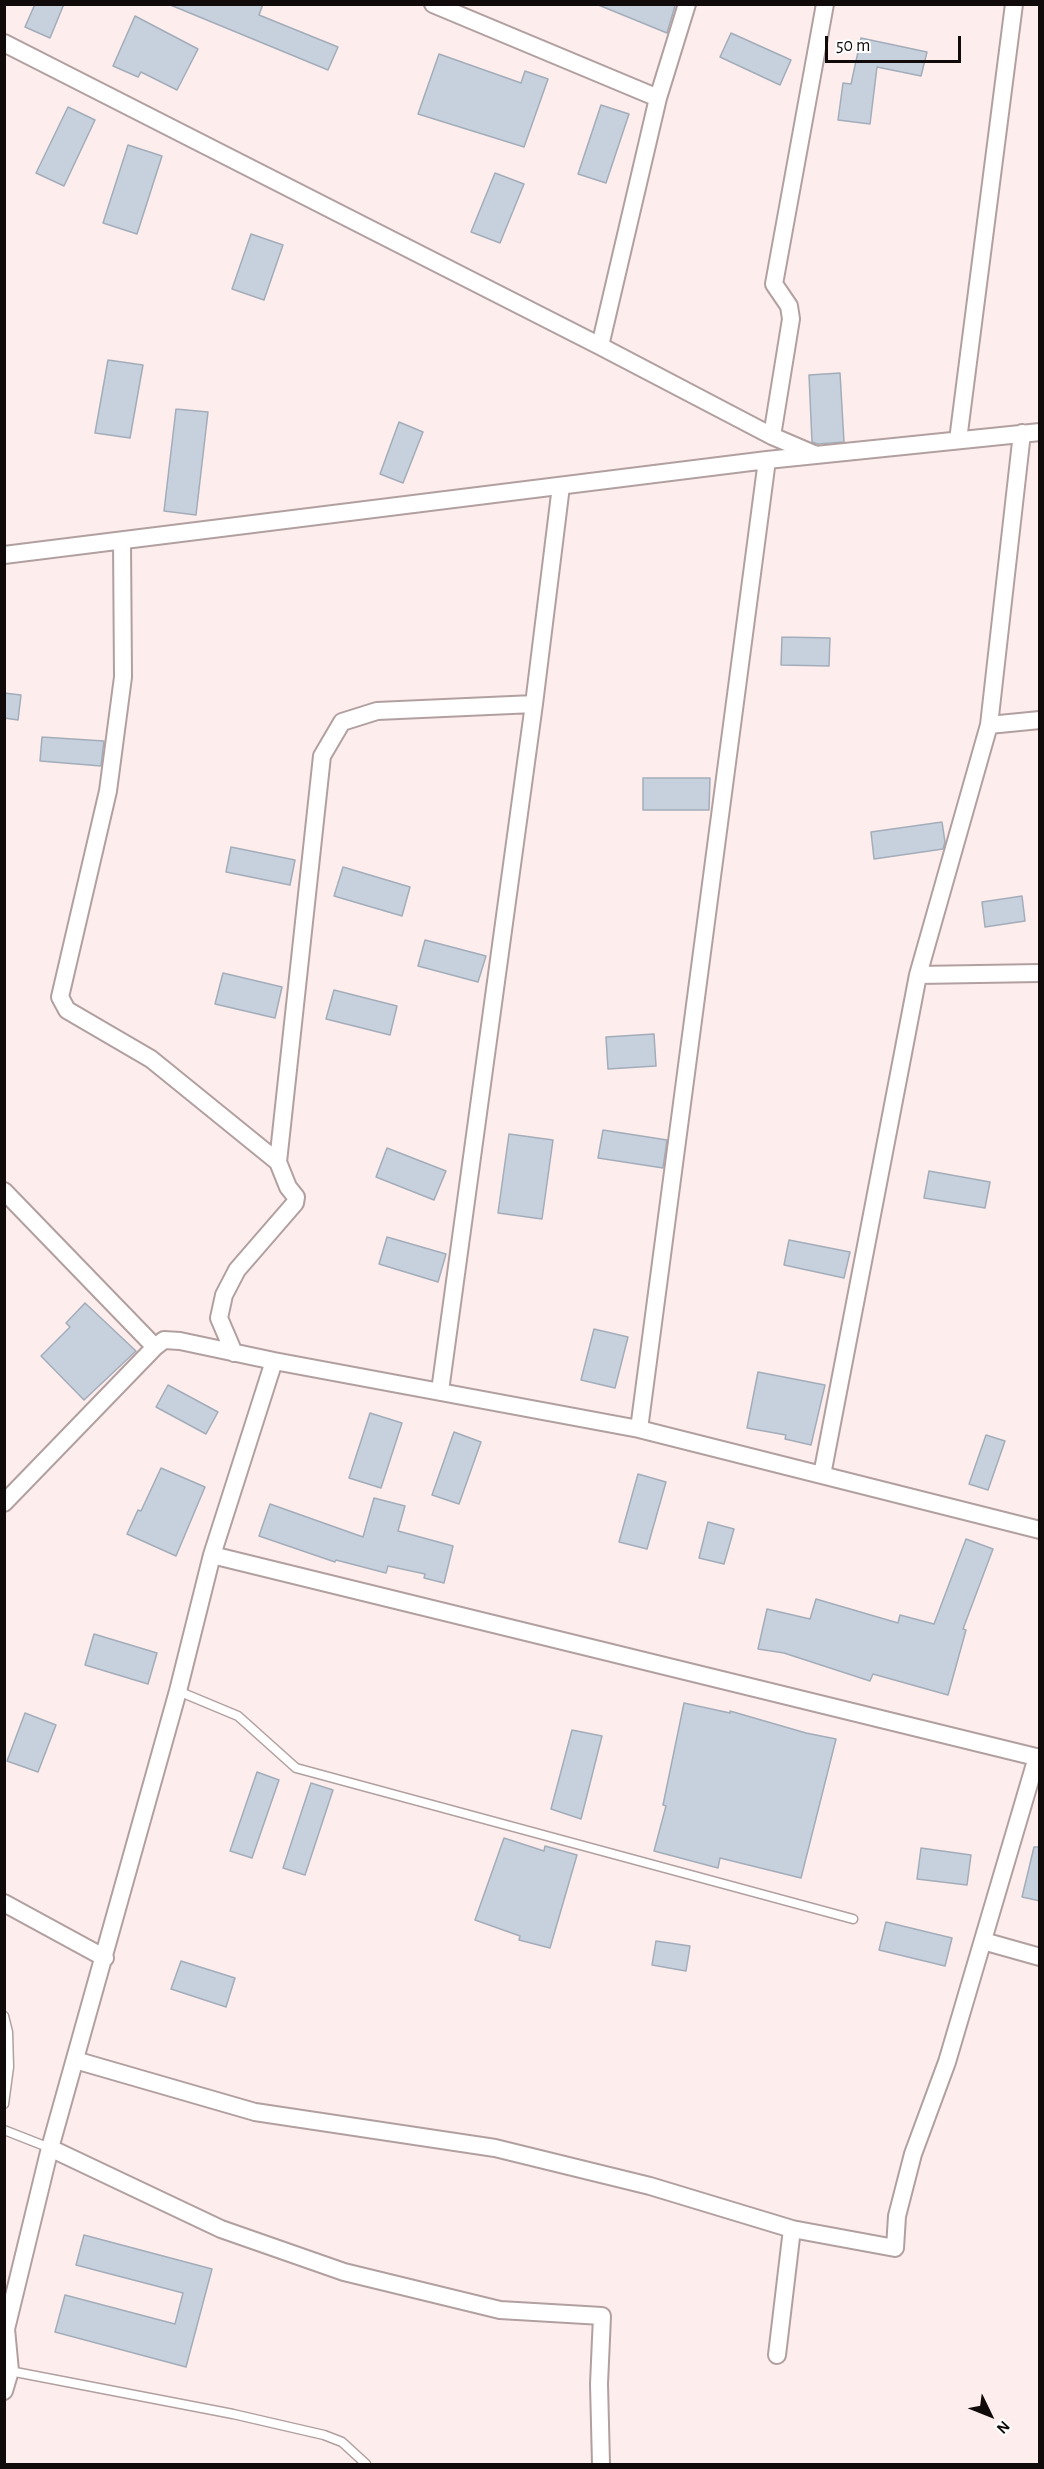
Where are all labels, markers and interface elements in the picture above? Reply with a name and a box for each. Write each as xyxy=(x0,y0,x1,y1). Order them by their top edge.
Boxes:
scale bar xyxy=(828,24,964,62)
text: 50 m xyxy=(836,37,870,55)
north arrow xyxy=(960,2385,1020,2445)
text: N xyxy=(994,2418,1013,2437)

